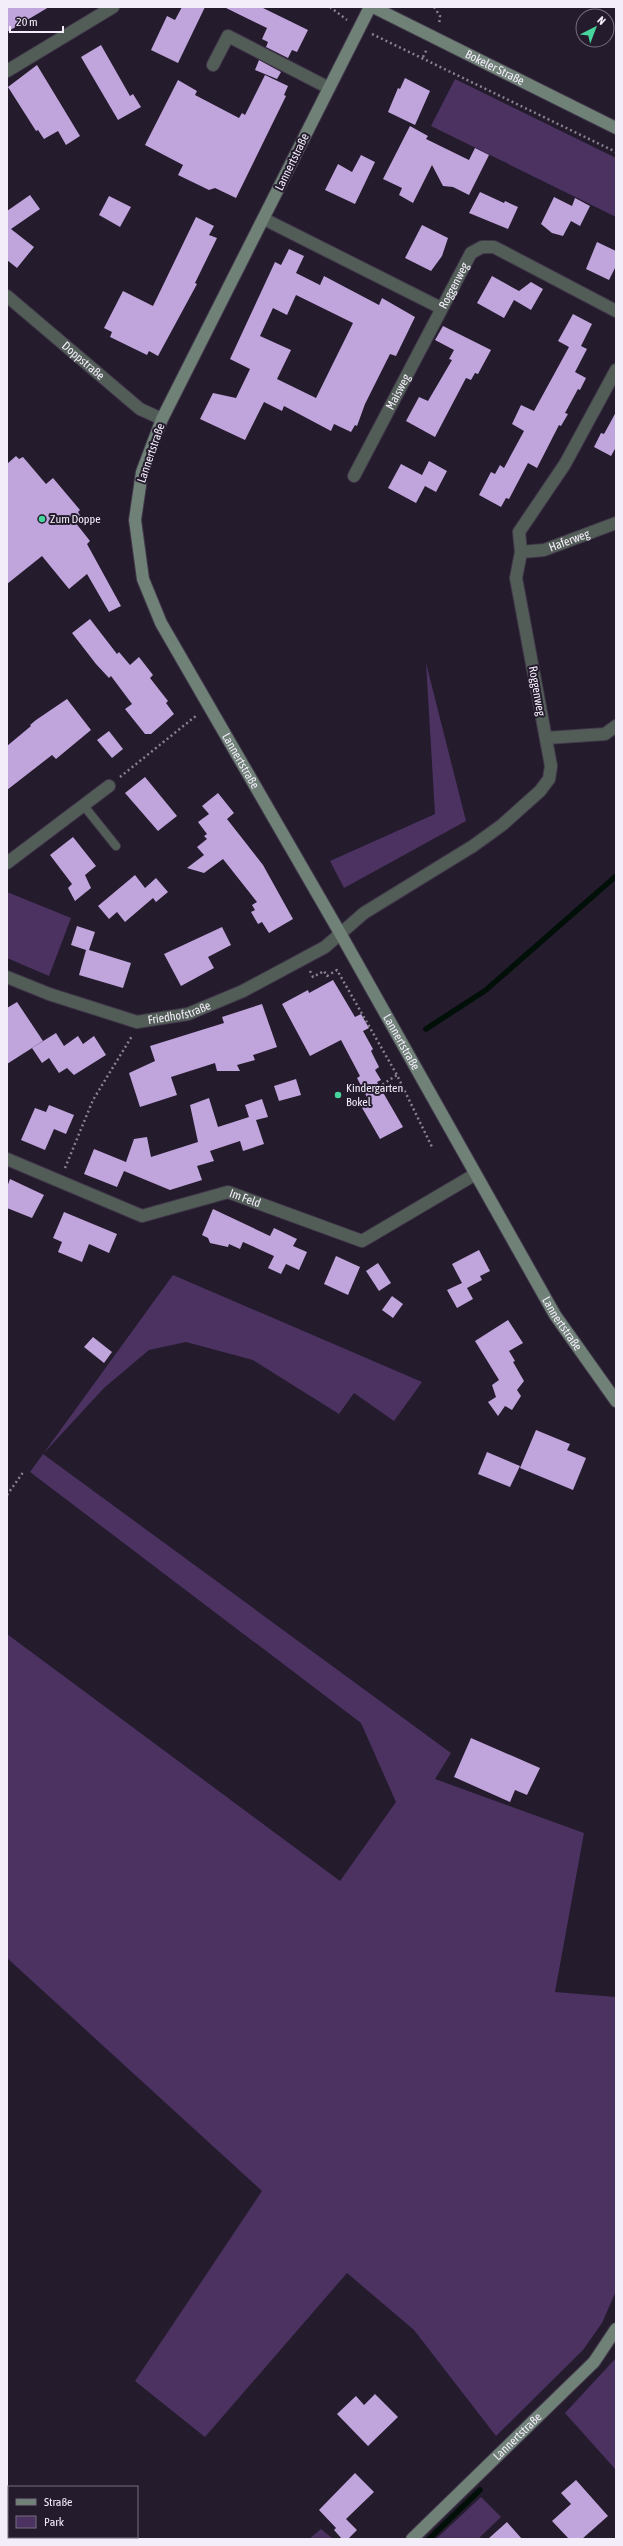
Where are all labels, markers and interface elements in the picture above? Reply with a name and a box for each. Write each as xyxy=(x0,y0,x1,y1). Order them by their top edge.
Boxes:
scale bar xyxy=(10,8,63,34)
north arrow xyxy=(575,8,615,48)
text: N xyxy=(595,14,608,27)
text: 20 m xyxy=(16,15,38,29)
street label: Bokeler Straße xyxy=(463,47,527,88)
street label: Lannertstraße xyxy=(272,131,312,193)
street label: Roggenweg xyxy=(436,259,472,311)
street label: Doppstraße xyxy=(59,339,107,383)
street label: Maisweg xyxy=(383,371,414,412)
street label: Lannertstraße xyxy=(134,421,168,485)
place label: Zum Doppe xyxy=(50,512,101,526)
marker: Zum Doppe xyxy=(37,514,47,524)
street label: Haferweg xyxy=(547,526,592,555)
street label: Roggenweg xyxy=(526,665,548,718)
street label: Lannertstraße xyxy=(219,731,262,791)
street label: Friedhofstraße xyxy=(147,998,213,1027)
street label: Lannertstraße xyxy=(380,1012,423,1073)
place label: Kindergarten Bokel xyxy=(346,1081,403,1109)
marker: Kindergarten Bokel xyxy=(333,1090,343,1100)
street label: Im Feld xyxy=(228,1186,263,1210)
street label: Lannertstraße xyxy=(539,1294,585,1353)
street label: Lannertstraße xyxy=(490,2410,544,2463)
legend xyxy=(8,2486,138,2538)
text: Straße xyxy=(44,2495,72,2509)
text: Park xyxy=(44,2515,65,2529)

